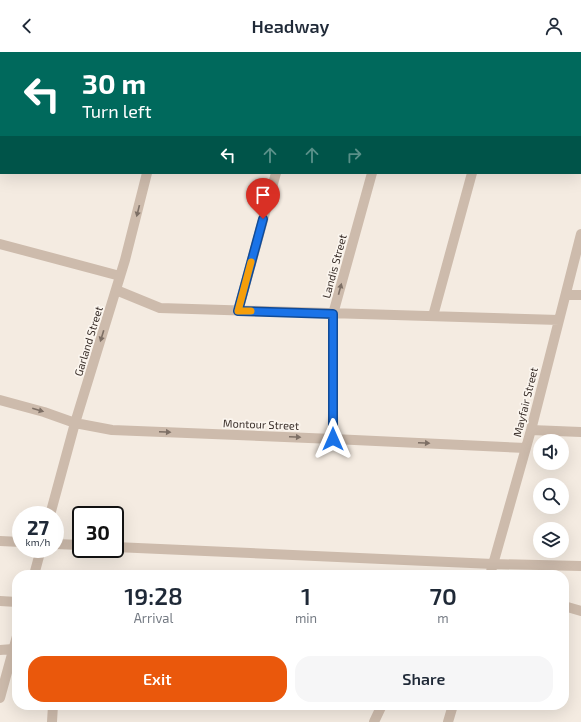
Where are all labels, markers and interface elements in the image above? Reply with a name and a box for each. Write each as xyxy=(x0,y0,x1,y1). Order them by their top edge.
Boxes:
icon: back xyxy=(16,15,38,37)
text: Headway xyxy=(252,15,329,37)
icon: person xyxy=(543,15,565,37)
text: 30 m xyxy=(82,66,146,100)
icon: left xyxy=(16,68,68,120)
text: Turn left xyxy=(82,100,152,122)
icon: left xyxy=(217,144,239,166)
icon: ahead xyxy=(259,144,281,166)
icon: ahead xyxy=(301,144,323,166)
icon: right xyxy=(343,144,365,166)
pin xyxy=(246,178,280,219)
icon: arrive xyxy=(252,184,274,206)
one-way arrow xyxy=(134,205,140,217)
street label: Landis Street xyxy=(319,233,349,299)
one-way arrow xyxy=(337,282,343,294)
street label: Garland Street xyxy=(71,304,105,378)
one-way arrow xyxy=(99,330,105,342)
street label: Mayfair Street xyxy=(510,366,540,438)
one-way arrow xyxy=(32,407,44,413)
street label: Montour Street xyxy=(223,416,299,432)
position arrow xyxy=(312,418,354,460)
one-way arrow xyxy=(159,429,171,436)
one-way arrow xyxy=(289,434,301,441)
map controls xyxy=(533,434,569,558)
button: sound xyxy=(533,434,569,470)
one-way arrow xyxy=(418,440,430,447)
button: search xyxy=(533,478,569,514)
speed limit sign: 30 xyxy=(72,506,124,558)
text: 27 xyxy=(27,515,49,539)
button: layers xyxy=(533,522,569,558)
text: km/h xyxy=(26,536,50,548)
text: 19:28 xyxy=(124,581,183,610)
text: 1 xyxy=(301,581,311,610)
text: 70 xyxy=(429,581,457,610)
text: Arrival xyxy=(134,610,173,626)
text: min xyxy=(295,610,317,626)
text: m xyxy=(437,610,449,626)
button: Exit xyxy=(28,656,287,702)
button: Share xyxy=(295,656,553,702)

